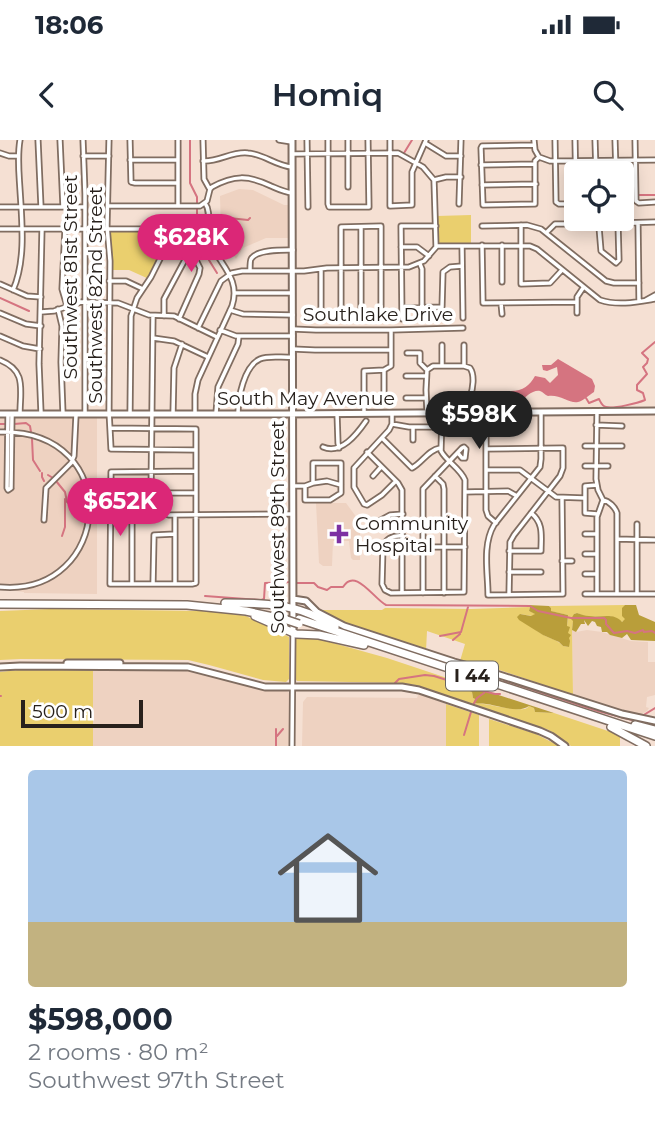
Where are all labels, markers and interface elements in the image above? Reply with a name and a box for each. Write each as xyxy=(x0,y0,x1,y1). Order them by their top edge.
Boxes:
text: 18:06 xyxy=(35,9,103,41)
text: Homiq xyxy=(272,75,383,114)
icon: back xyxy=(28,76,66,114)
icon: search xyxy=(589,76,627,114)
map controls xyxy=(564,161,634,231)
button: locate xyxy=(564,161,634,231)
street label: Southwest 81st Street xyxy=(59,174,82,379)
street label: Southwest 82nd Street xyxy=(84,186,107,404)
pin: $628K xyxy=(142,214,240,274)
text: $628K xyxy=(153,223,229,251)
street label: Southlake Drive xyxy=(303,303,453,326)
street label: South May Avenue xyxy=(217,387,395,410)
pin: $598K xyxy=(430,392,528,451)
text: $598K xyxy=(441,400,517,428)
street label: Southwest 89th Street xyxy=(266,420,289,634)
pin: $652K xyxy=(71,478,169,538)
text: $652K xyxy=(83,487,157,515)
place label: Community Hospital xyxy=(355,512,469,557)
marker: Community Hospital xyxy=(329,524,349,544)
road number: I 44 xyxy=(446,662,498,690)
scale bar xyxy=(21,697,144,729)
text: 500 m xyxy=(32,700,93,723)
icon: home xyxy=(265,815,391,941)
text: $598,000 xyxy=(28,1001,173,1038)
text: 2 rooms · 80 m² xyxy=(28,1038,209,1066)
text: Southwest 97th Street xyxy=(28,1066,285,1094)

